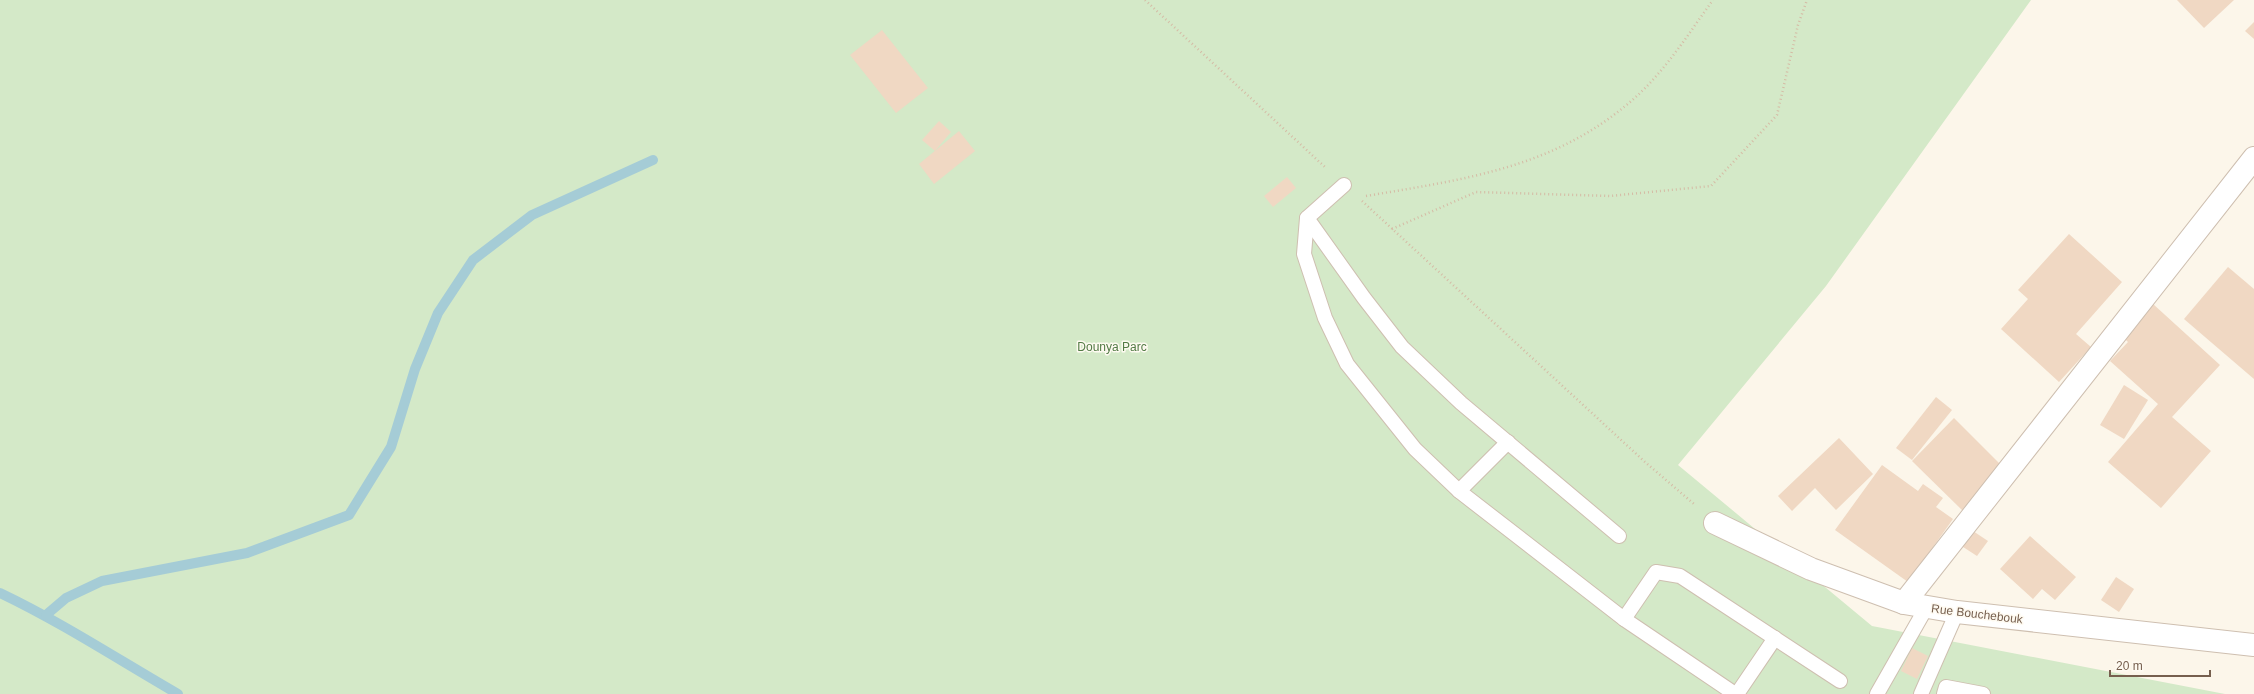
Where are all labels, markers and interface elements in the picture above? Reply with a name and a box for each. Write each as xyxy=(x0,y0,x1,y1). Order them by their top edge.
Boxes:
park label: Dounya Parc xyxy=(1077,340,1147,354)
street label: Rue Bouchebouk xyxy=(1930,601,2025,627)
scale bar xyxy=(2110,652,2210,678)
text: 20 m xyxy=(2116,659,2143,673)

